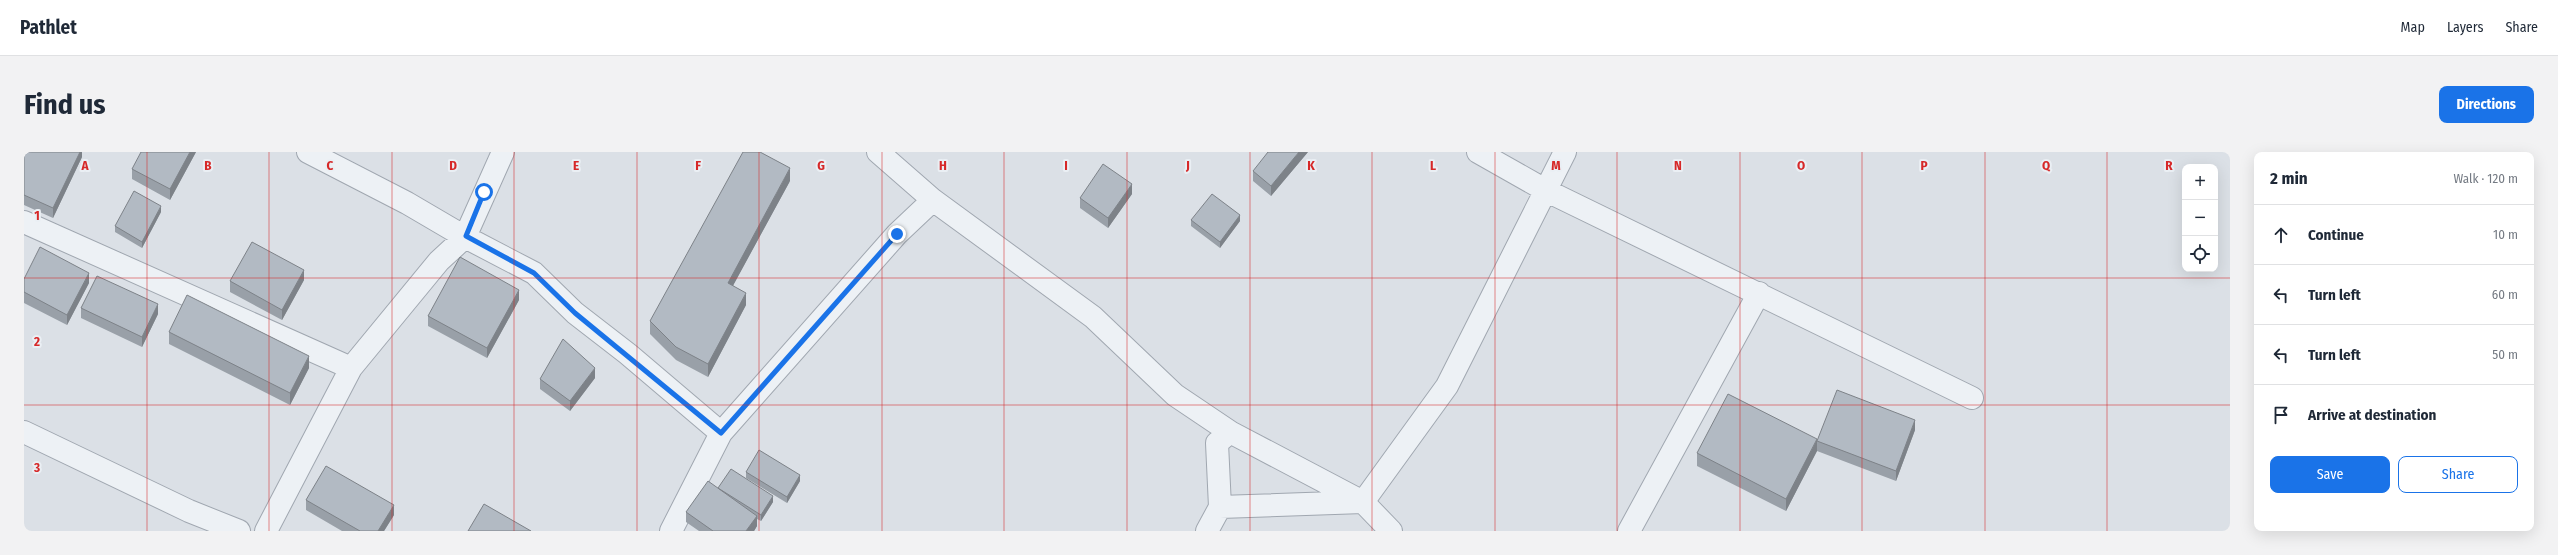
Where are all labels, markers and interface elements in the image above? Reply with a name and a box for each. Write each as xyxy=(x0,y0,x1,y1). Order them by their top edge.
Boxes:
text: Pathlet xyxy=(20,16,77,39)
text: Map xyxy=(2401,19,2425,36)
text: Layers xyxy=(2447,19,2483,36)
text: Share xyxy=(2505,19,2538,36)
button: Directions xyxy=(2439,86,2534,123)
text: Find us xyxy=(24,88,106,121)
text: A xyxy=(80,158,89,173)
text: B xyxy=(204,158,212,173)
text: C xyxy=(327,158,334,173)
text: D xyxy=(449,158,457,173)
text: E xyxy=(573,158,579,173)
text: F xyxy=(695,158,701,173)
text: G xyxy=(817,158,825,173)
text: H xyxy=(939,158,947,173)
text: I xyxy=(1064,158,1068,173)
text: J xyxy=(1185,158,1190,173)
text: K xyxy=(1307,158,1315,173)
text: L xyxy=(1430,158,1436,173)
text: M xyxy=(1551,158,1561,173)
text: N xyxy=(1674,158,1682,173)
text: O xyxy=(1797,158,1805,173)
text: P xyxy=(1920,158,1928,173)
text: Q xyxy=(2042,158,2051,173)
text: R xyxy=(2165,158,2173,173)
map controls xyxy=(2182,164,2218,272)
button: + xyxy=(2182,164,2218,200)
text: 2 min xyxy=(2270,168,2308,189)
text: Walk · 120 m xyxy=(2453,171,2518,186)
route start xyxy=(475,183,493,201)
button: − xyxy=(2182,200,2218,236)
text: 1 xyxy=(34,208,40,223)
icon: ahead xyxy=(2270,224,2292,246)
route end xyxy=(888,225,906,243)
text: Continue xyxy=(2308,226,2364,244)
text: 10 m xyxy=(2493,227,2518,242)
button: locate xyxy=(2182,236,2218,272)
icon: left xyxy=(2270,284,2292,306)
text: Turn left xyxy=(2308,286,2361,304)
text: 60 m xyxy=(2492,287,2518,302)
text: 2 xyxy=(33,334,40,349)
icon: left xyxy=(2270,344,2292,366)
text: Turn left xyxy=(2308,346,2361,364)
text: 50 m xyxy=(2492,347,2518,362)
icon: arrive xyxy=(2270,404,2292,426)
text: Arrive at destination xyxy=(2308,406,2436,424)
button: Save xyxy=(2270,456,2390,493)
button: Share xyxy=(2398,456,2518,493)
text: 3 xyxy=(33,460,40,475)

